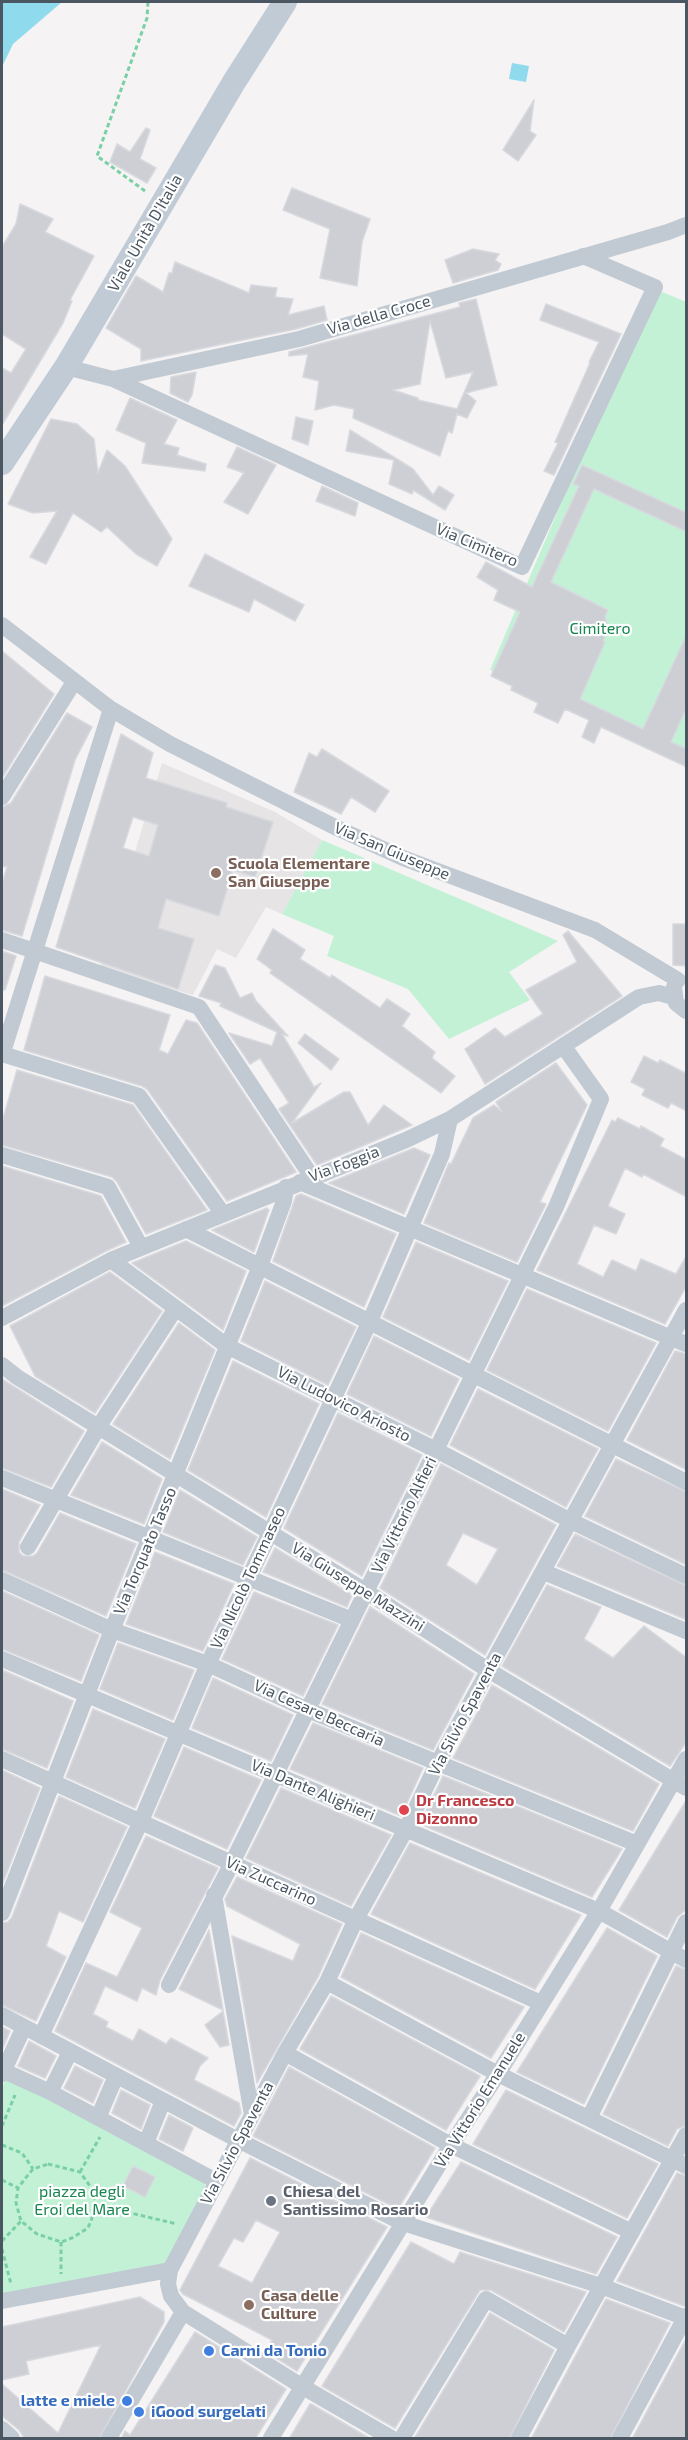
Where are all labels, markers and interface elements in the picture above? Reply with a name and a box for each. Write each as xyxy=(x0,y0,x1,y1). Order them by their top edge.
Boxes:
street label: Viale Unità D'Italia xyxy=(104,171,186,295)
street label: Via della Croce xyxy=(325,291,433,339)
street label: Via Cimitero xyxy=(433,519,521,571)
park label: Cimitero xyxy=(569,619,631,639)
street label: Via San Giuseppe xyxy=(331,818,453,884)
place label: Scuola Elementare San Giuseppe xyxy=(228,854,370,892)
marker: Scuola Elementare San Giuseppe xyxy=(209,866,223,880)
street label: Via Foggia xyxy=(306,1142,382,1186)
street label: Via Ludovico Ariosto xyxy=(274,1362,414,1446)
street label: Via Vittorio Alfieri xyxy=(367,1454,441,1576)
street label: Via Torquato Tasso xyxy=(109,1484,181,1618)
street label: Via Nicolò Tommaseo xyxy=(207,1504,289,1652)
street label: Via Giuseppe Mazzini xyxy=(288,1538,428,1636)
street label: Via Silvio Spaventa xyxy=(424,1649,506,1779)
street label: Via Cesare Beccaria xyxy=(251,1676,387,1750)
street label: Via Dante Alighieri xyxy=(248,1755,378,1825)
place label: Dr Francesco Dizonno xyxy=(416,1791,514,1829)
marker: Dr Francesco Dizonno xyxy=(397,1803,411,1817)
street label: Via Zuccarino xyxy=(223,1852,319,1910)
street label: Via Vittorio Emanuele xyxy=(430,2029,530,2171)
street label: Via Silvio Spaventa xyxy=(196,2078,278,2208)
park label: piazza degli Eroi del Mare xyxy=(34,2182,130,2220)
place label: Chiesa del Santissimo Rosario xyxy=(283,2182,428,2220)
marker: Chiesa del Santissimo Rosario xyxy=(264,2194,278,2208)
place label: Casa delle Culture xyxy=(261,2286,339,2324)
marker: Casa delle Culture xyxy=(242,2298,256,2312)
place label: Carni da Tonio xyxy=(221,2341,327,2361)
marker: Carni da Tonio xyxy=(202,2344,216,2358)
place label: latte e miele xyxy=(21,2391,115,2411)
marker: latte e miele xyxy=(120,2394,134,2408)
place label: iGood surgelati xyxy=(151,2402,266,2422)
marker: iGood surgelati xyxy=(132,2405,146,2419)

